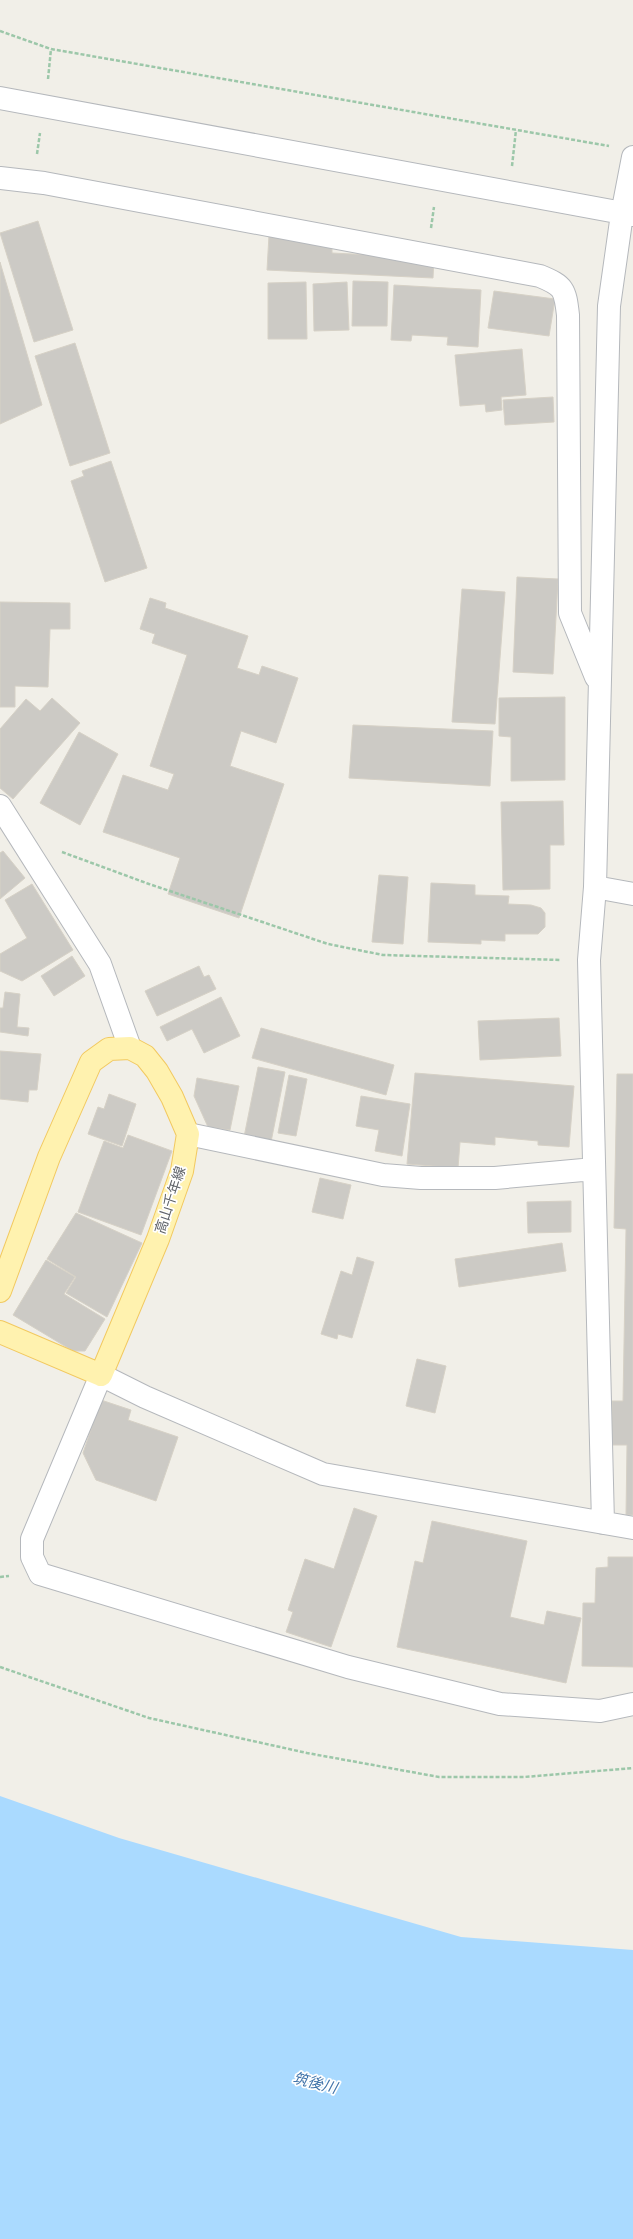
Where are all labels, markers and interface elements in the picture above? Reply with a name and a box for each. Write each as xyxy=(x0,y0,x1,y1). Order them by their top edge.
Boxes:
street label: 高山千年線 xyxy=(152,1164,189,1236)
water label: 筑後川 xyxy=(291,2069,341,2098)

